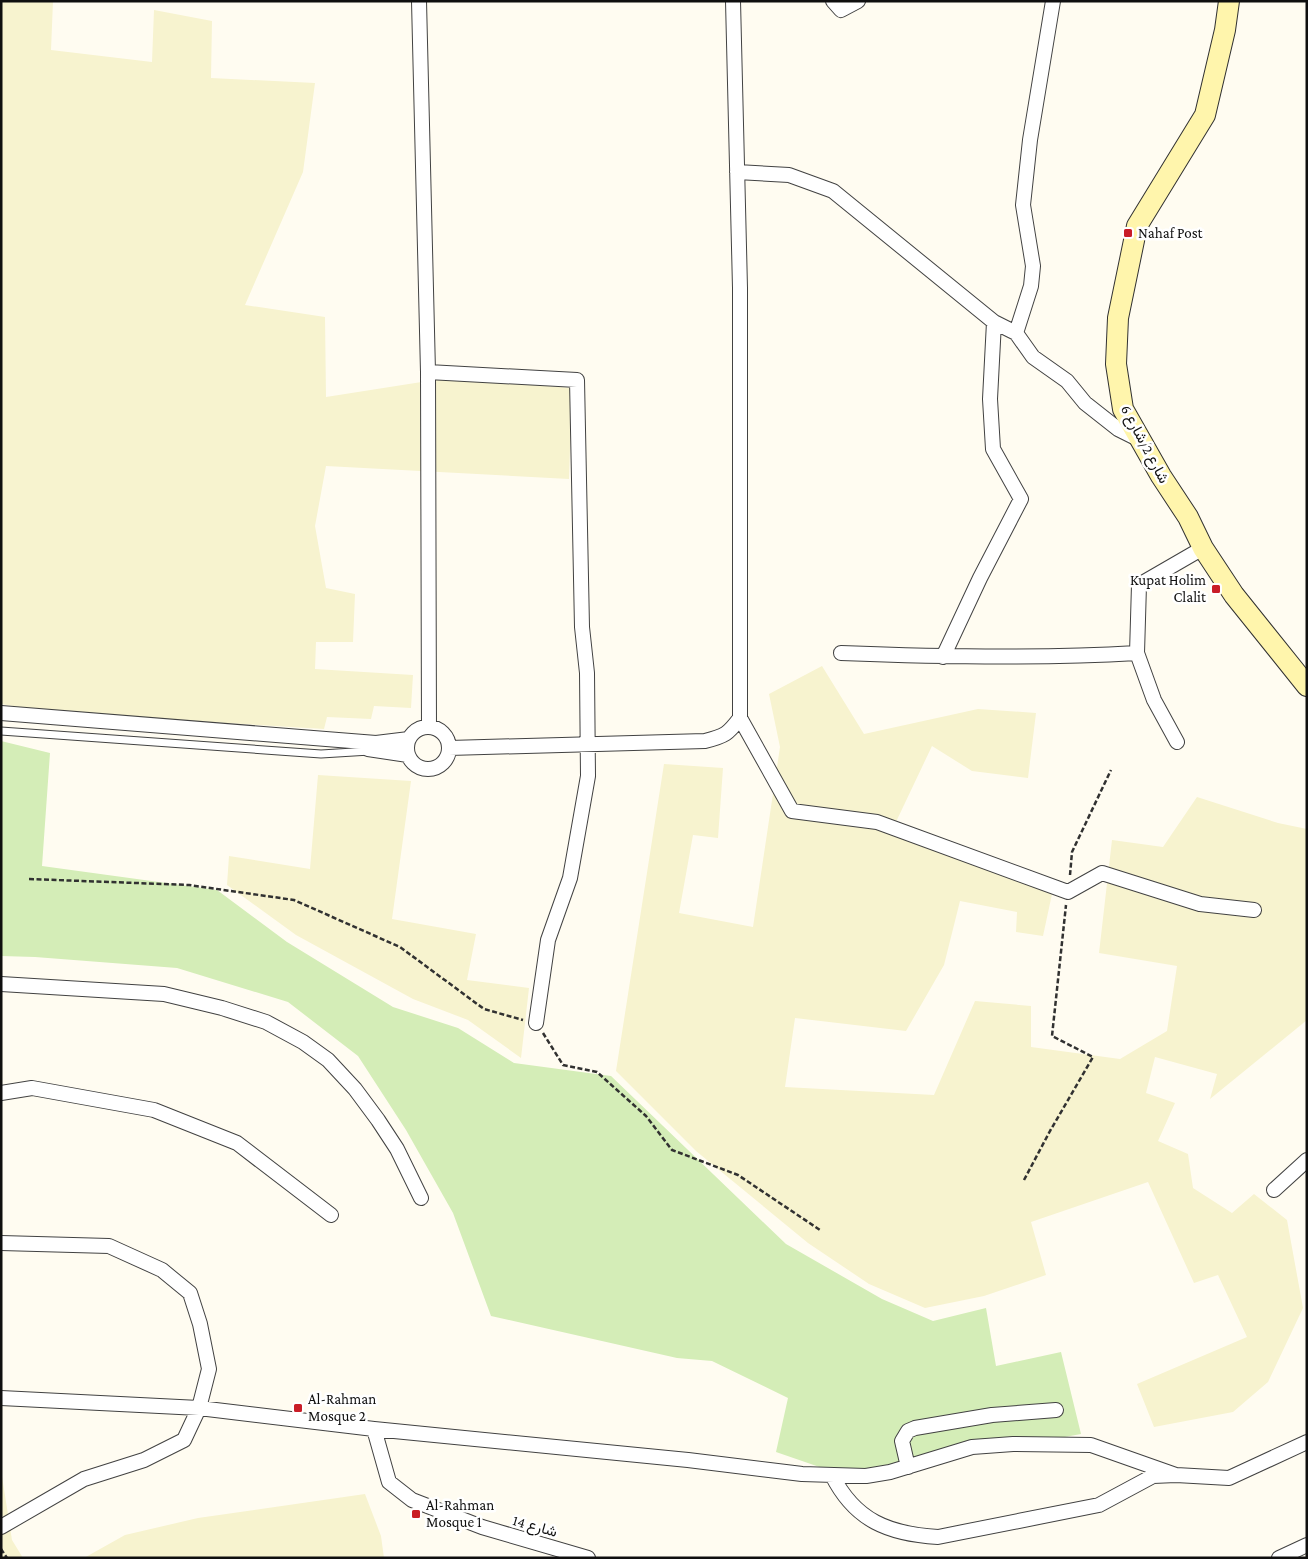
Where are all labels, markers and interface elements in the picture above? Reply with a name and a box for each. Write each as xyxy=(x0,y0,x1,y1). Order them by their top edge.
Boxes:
place label: Nahaf Post xyxy=(1138,225,1204,241)
marker: Nahaf Post xyxy=(1122,227,1134,239)
street label: شارع 2/شارع 6 xyxy=(1115,402,1172,487)
place label: Kupat Holim Clalit xyxy=(1130,572,1207,605)
marker: Kupat Holim Clalit xyxy=(1210,583,1222,595)
place label: Al-Rahman Mosque 2 xyxy=(308,1391,376,1425)
marker: Al-Rahman Mosque 2 xyxy=(292,1402,304,1414)
place label: Al-Rahman Mosque 1 xyxy=(426,1497,494,1531)
marker: Al-Rahman Mosque 1 xyxy=(410,1508,422,1520)
street label: شارع 14 xyxy=(510,1512,559,1543)

